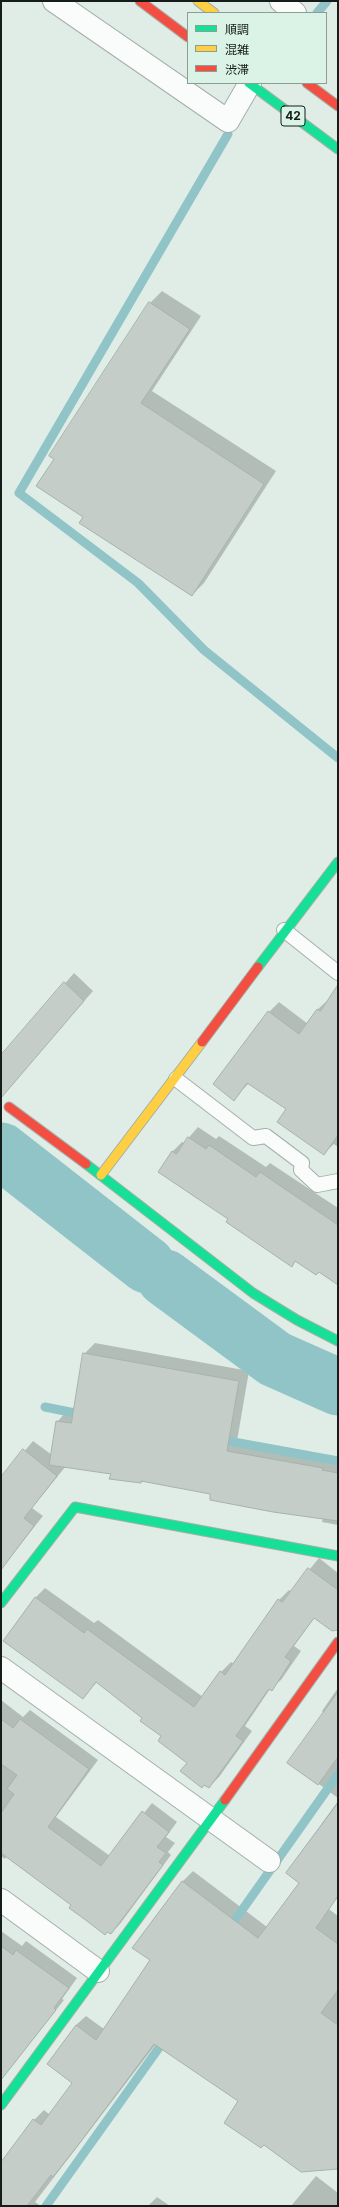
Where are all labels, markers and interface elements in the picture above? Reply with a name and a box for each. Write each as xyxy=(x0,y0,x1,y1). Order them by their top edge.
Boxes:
legend xyxy=(187,12,327,84)
text: 順調 xyxy=(225,22,249,37)
text: 混雑 xyxy=(225,42,249,57)
text: 渋滞 xyxy=(225,62,249,77)
road number: 42 xyxy=(281,106,305,126)

